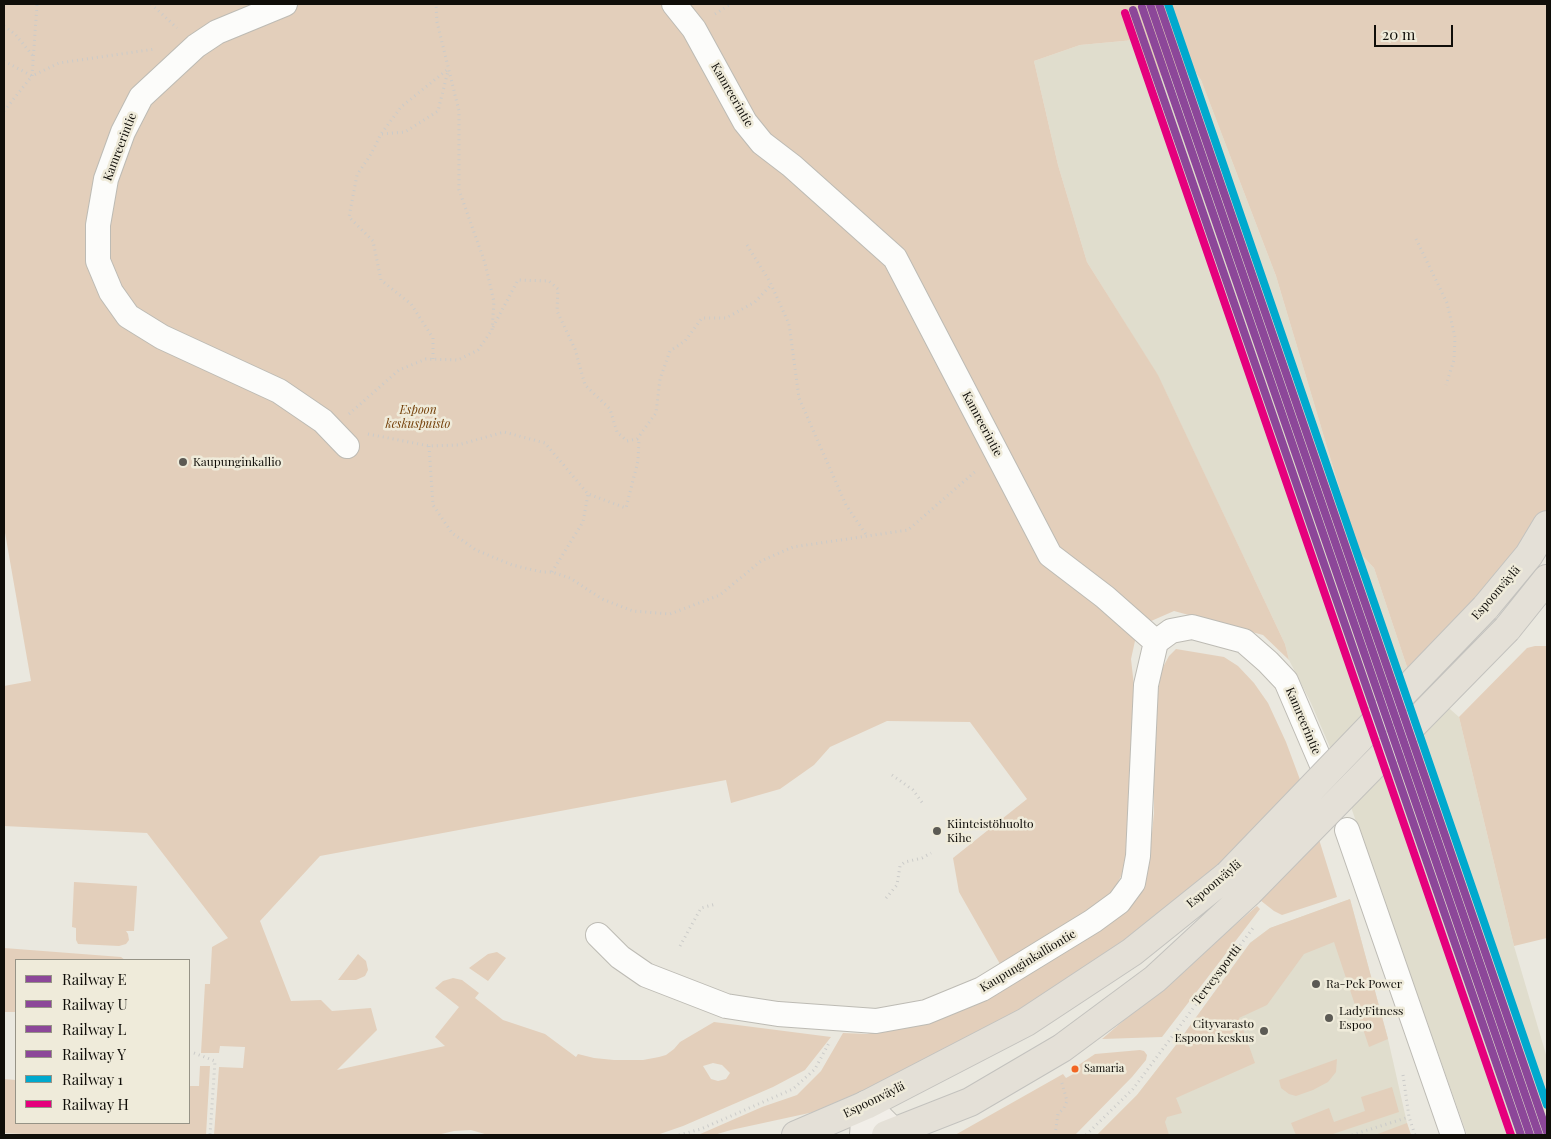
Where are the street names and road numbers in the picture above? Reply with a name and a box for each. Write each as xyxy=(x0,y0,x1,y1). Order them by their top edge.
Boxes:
street label: Kamreerintie xyxy=(708,60,756,130)
street label: Kamreerintie xyxy=(100,111,140,183)
street label: Kamreerintie xyxy=(959,389,1005,459)
street label: Espoonväylä xyxy=(1469,563,1523,623)
street label: Kamreerintie xyxy=(1282,685,1324,757)
street label: Espoonväylä xyxy=(1184,857,1244,911)
street label: Kaupunginkalliontie xyxy=(977,927,1079,995)
street label: Terveysportti xyxy=(1190,942,1244,1008)
street label: Espoonväylä xyxy=(841,1079,907,1121)

